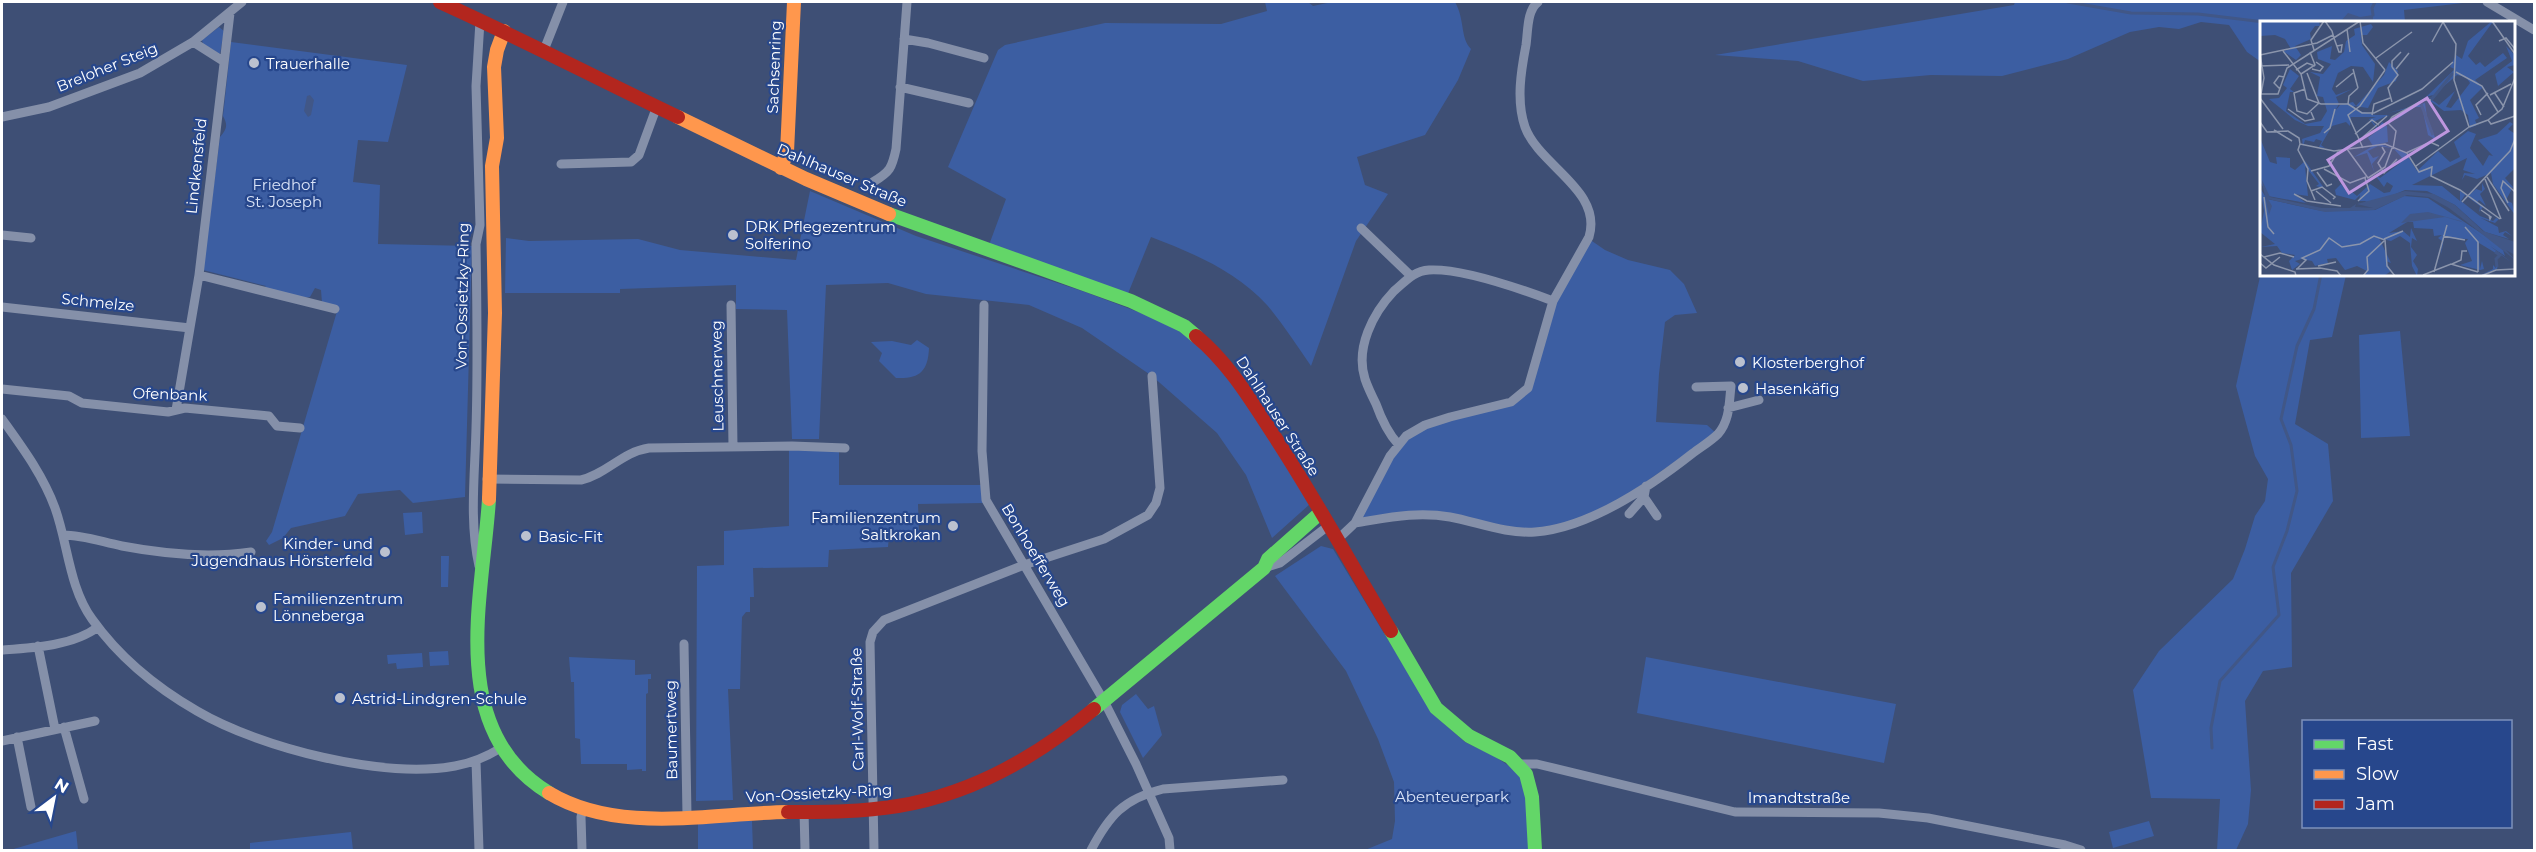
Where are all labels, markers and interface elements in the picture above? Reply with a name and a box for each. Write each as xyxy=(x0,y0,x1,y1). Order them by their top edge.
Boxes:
street label: Sachsenring xyxy=(763,20,785,114)
inset map xyxy=(2260,21,2515,276)
street label: Breloher Steig xyxy=(54,38,160,96)
place label: Trauerhalle xyxy=(266,54,350,73)
marker: Trauerhalle xyxy=(247,56,261,70)
street label: Lindkensfeld xyxy=(182,117,210,215)
street label: Dahlhauser Straße xyxy=(774,139,910,211)
park label: Friedhof St. Joseph xyxy=(246,175,322,211)
place label: DRK Pflegezentrum Solferino xyxy=(745,217,896,253)
street label: Von-Ossietzky-Ring xyxy=(451,223,473,369)
marker: DRK Pflegezentrum Solferino xyxy=(726,228,740,242)
street label: Schmelze xyxy=(61,289,135,315)
street label: Leuschnerweg xyxy=(707,320,727,432)
street label: Dahlhauser Straße xyxy=(1232,352,1324,480)
place label: Klosterberghof xyxy=(1752,353,1865,372)
marker: Klosterberghof xyxy=(1733,355,1747,369)
place label: Hasenkäfig xyxy=(1755,379,1840,398)
marker: Hasenkäfig xyxy=(1736,381,1750,395)
street label: Ofenbank xyxy=(132,383,208,405)
street label: Bonhoefferweg xyxy=(998,500,1074,610)
place label: Familienzentrum Saltkrokan xyxy=(811,508,941,544)
marker: Familienzentrum Saltkrokan xyxy=(946,519,960,533)
place label: Basic-Fit xyxy=(538,527,603,546)
marker: Basic-Fit xyxy=(519,529,533,543)
place label: Kinder- und Jugendhaus Hörsterfeld xyxy=(190,534,373,570)
marker: Kinder- und Jugendhaus Hörsterfeld xyxy=(378,545,392,559)
place label: Familienzentrum Lönneberga xyxy=(273,589,403,625)
marker: Familienzentrum Lönneberga xyxy=(254,600,268,614)
street label: Carl-Wolf-Straße xyxy=(846,647,868,771)
street label: Baumertweg xyxy=(661,680,681,780)
place label: Astrid-Lindgren-Schule xyxy=(352,689,527,708)
marker: Astrid-Lindgren-Schule xyxy=(333,691,347,705)
legend xyxy=(2302,720,2512,828)
text: Fast xyxy=(2356,733,2394,755)
text: Slow xyxy=(2356,763,2399,785)
north arrow xyxy=(24,768,84,828)
text: N xyxy=(51,774,72,797)
street label: Von-Ossietzky-Ring xyxy=(745,780,893,806)
park label: Abenteuerpark xyxy=(1395,787,1509,806)
street label: Imandtstraße xyxy=(1748,788,1850,807)
text: Jam xyxy=(2355,793,2395,815)

